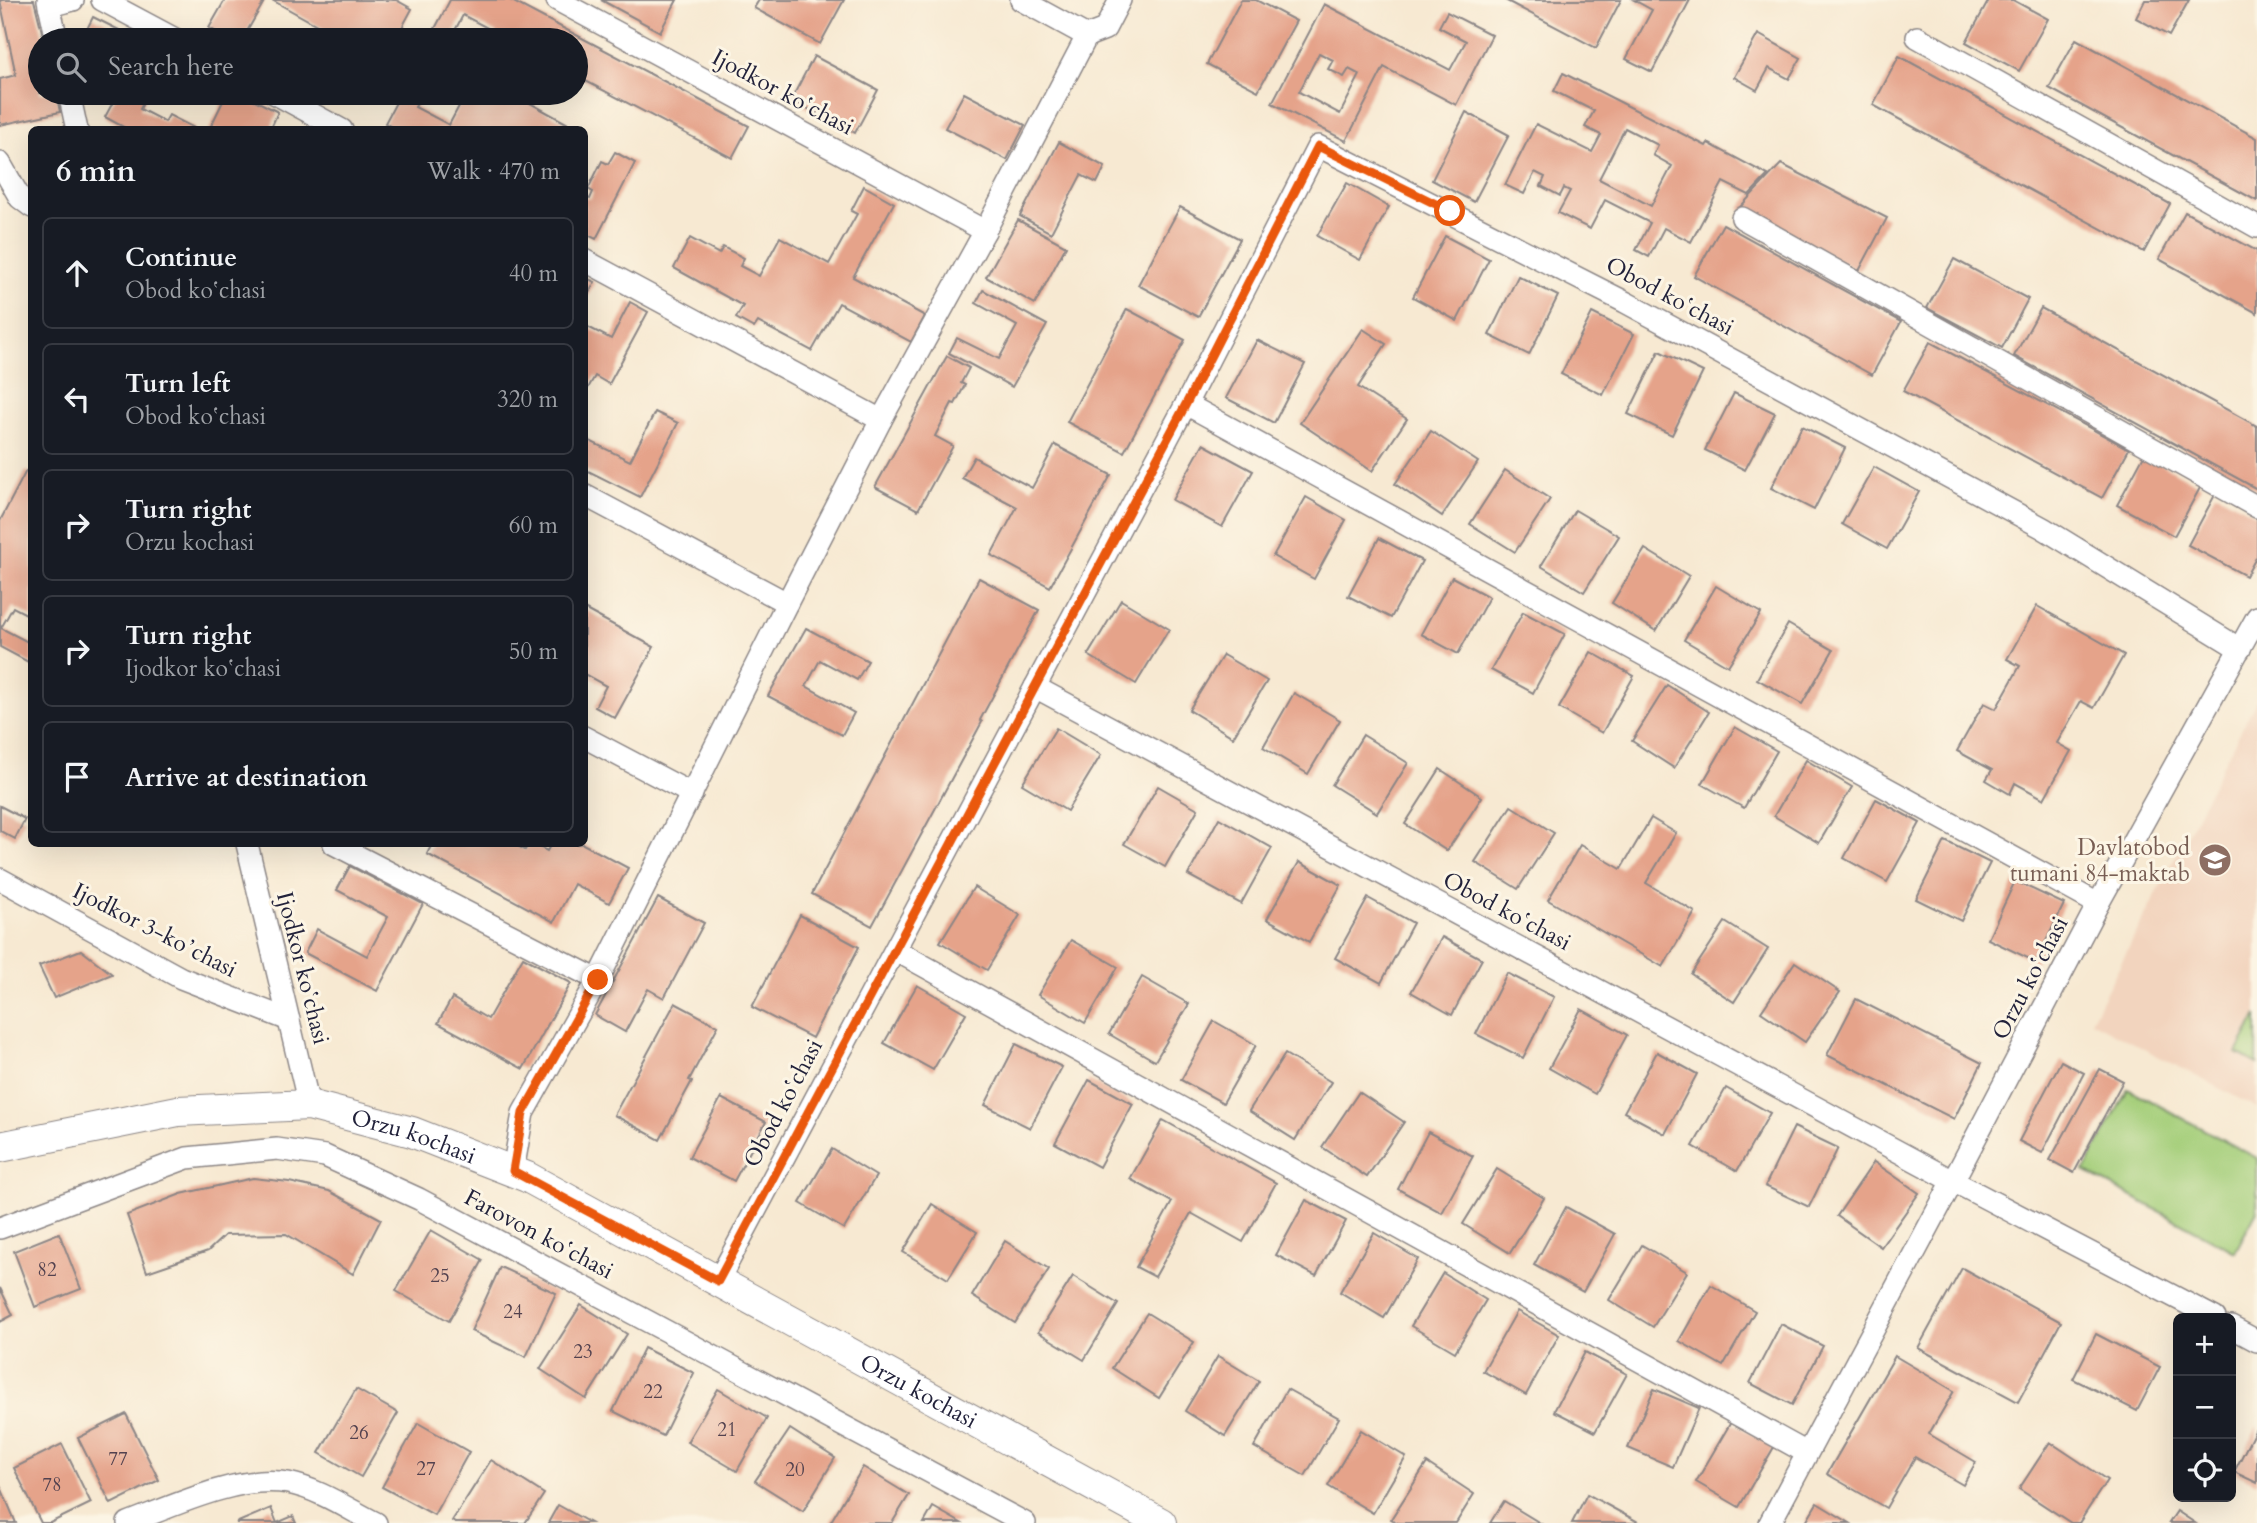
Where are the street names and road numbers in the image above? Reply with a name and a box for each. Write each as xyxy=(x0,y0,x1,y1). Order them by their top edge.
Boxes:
street label: Ijodkor koʻchasi xyxy=(707,42,859,142)
street label: Obod koʻchasi xyxy=(1601,249,1739,343)
street label: Obod koʻchasi xyxy=(1438,864,1576,958)
street label: Ijodkor 3-koʼchasi xyxy=(68,875,242,985)
street label: Ijodkor koʻchasi xyxy=(269,889,337,1047)
street label: Orzu koʻchasi xyxy=(1985,911,2075,1045)
street label: Obod koʻchasi xyxy=(736,1034,830,1172)
street label: Orzu kochasi xyxy=(348,1101,480,1171)
street label: Farovon koʻchasi xyxy=(459,1182,619,1286)
street label: Orzu kochasi xyxy=(855,1346,983,1435)

